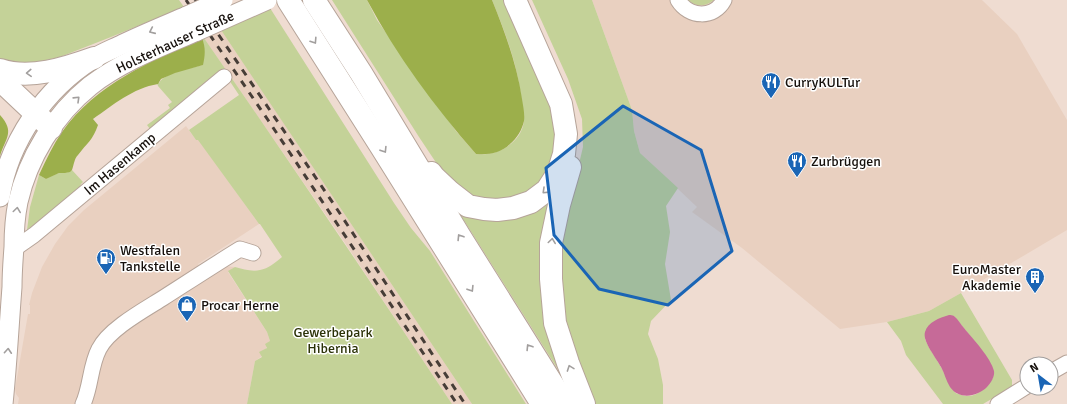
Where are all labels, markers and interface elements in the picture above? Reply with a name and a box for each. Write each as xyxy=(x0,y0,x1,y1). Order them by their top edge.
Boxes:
street label: Holsterhauser Straße xyxy=(113,7,237,77)
one-way arrow xyxy=(148,26,156,34)
one-way arrow xyxy=(309,36,316,43)
one-way arrow xyxy=(26,69,32,78)
restaurant icon: CurryKULTur xyxy=(760,71,782,99)
place label: CurryKULTur xyxy=(785,74,861,91)
one-way arrow xyxy=(72,96,80,104)
street label: Im Hasenkamp xyxy=(81,129,159,199)
one-way arrow xyxy=(379,146,386,153)
restaurant icon: Zurbrüggen xyxy=(786,150,808,178)
place label: Zurbrüggen xyxy=(811,153,881,170)
one-way arrow xyxy=(542,186,550,194)
one-way arrow xyxy=(12,207,21,213)
one-way arrow xyxy=(458,234,465,241)
one-way arrow xyxy=(547,237,556,244)
place label: Westfalen Tankstelle xyxy=(120,242,180,275)
fuel station icon: Westfalen Tankstelle xyxy=(95,247,117,275)
place label: EuroMaster Akademie xyxy=(952,261,1022,294)
building icon: EuroMaster Akademie xyxy=(1024,266,1046,294)
one-way arrow xyxy=(466,285,473,292)
shop icon: Procar Herne xyxy=(176,294,198,322)
place label: Procar Herne xyxy=(201,297,279,314)
park label: Gewerbepark Hibernia xyxy=(293,324,373,357)
one-way arrow xyxy=(526,344,534,351)
one-way arrow xyxy=(3,348,12,354)
north arrow xyxy=(1019,356,1059,396)
text: N xyxy=(1027,360,1041,375)
one-way arrow xyxy=(566,364,574,371)

